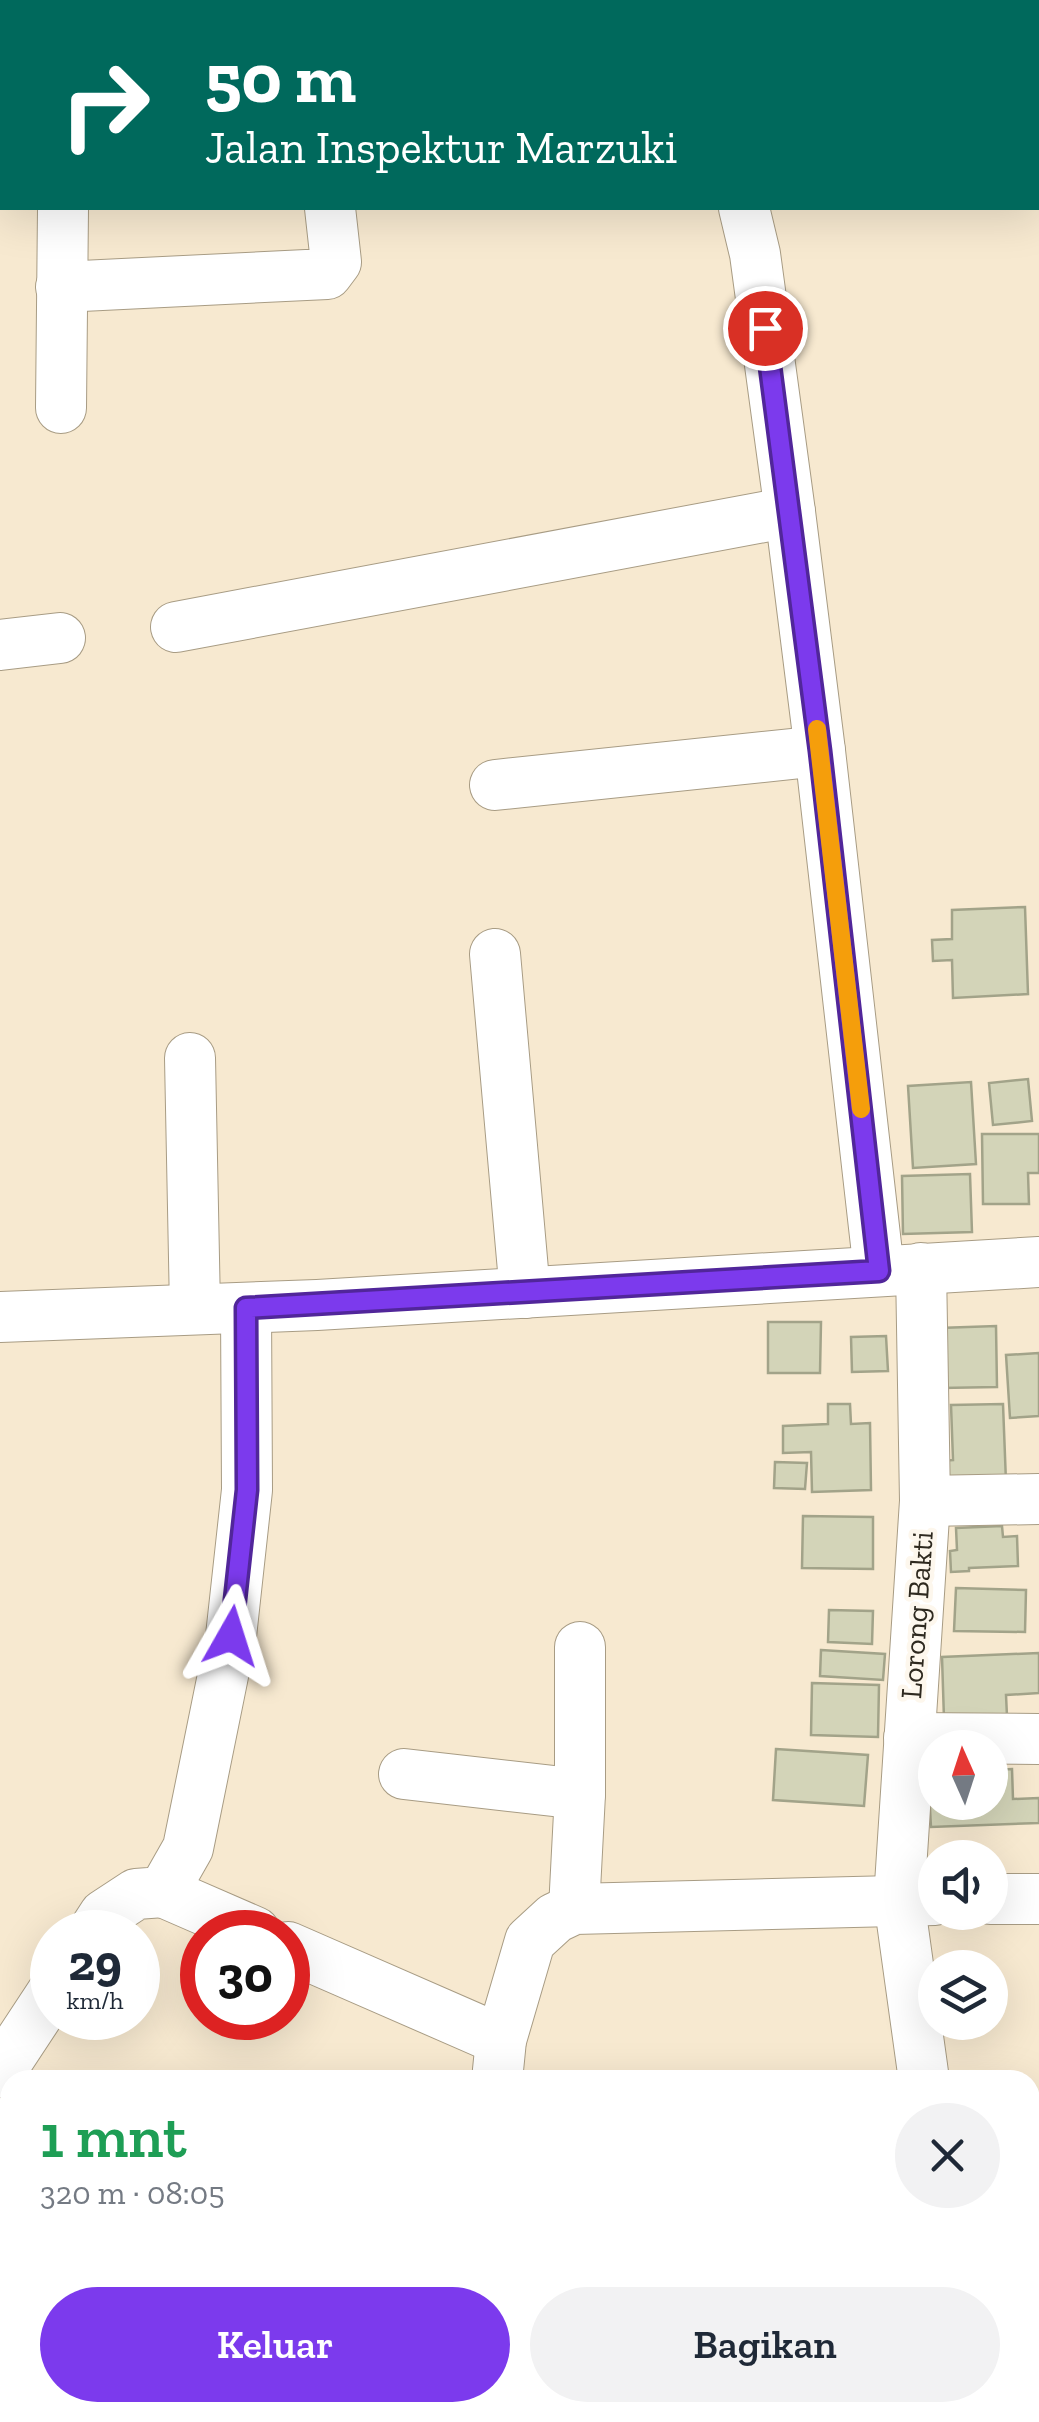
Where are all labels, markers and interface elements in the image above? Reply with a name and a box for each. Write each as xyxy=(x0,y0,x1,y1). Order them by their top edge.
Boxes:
text: 50 m xyxy=(205,36,356,120)
icon: right xyxy=(40,40,170,170)
text: Jalan Inspektur Marzuki xyxy=(205,121,677,175)
pin xyxy=(723,286,808,371)
icon: arrive xyxy=(738,301,793,356)
street label: Lorong Bakti xyxy=(893,1530,941,1700)
position arrow xyxy=(179,1584,283,1688)
north arrow xyxy=(918,1730,1008,1820)
map controls xyxy=(918,1730,1008,2040)
button: sound xyxy=(918,1840,1008,1930)
speed limit sign: 30 xyxy=(180,1910,310,2040)
text: 29 xyxy=(68,1933,122,1993)
button: layers xyxy=(918,1950,1008,2040)
text: km/h xyxy=(66,1985,124,2015)
text: 1 mnt xyxy=(40,2100,187,2172)
button: close xyxy=(895,2103,1000,2208)
text: 320 m · 08:05 xyxy=(40,2174,225,2212)
button: Keluar xyxy=(40,2287,510,2402)
button: Bagikan xyxy=(530,2287,1000,2402)

